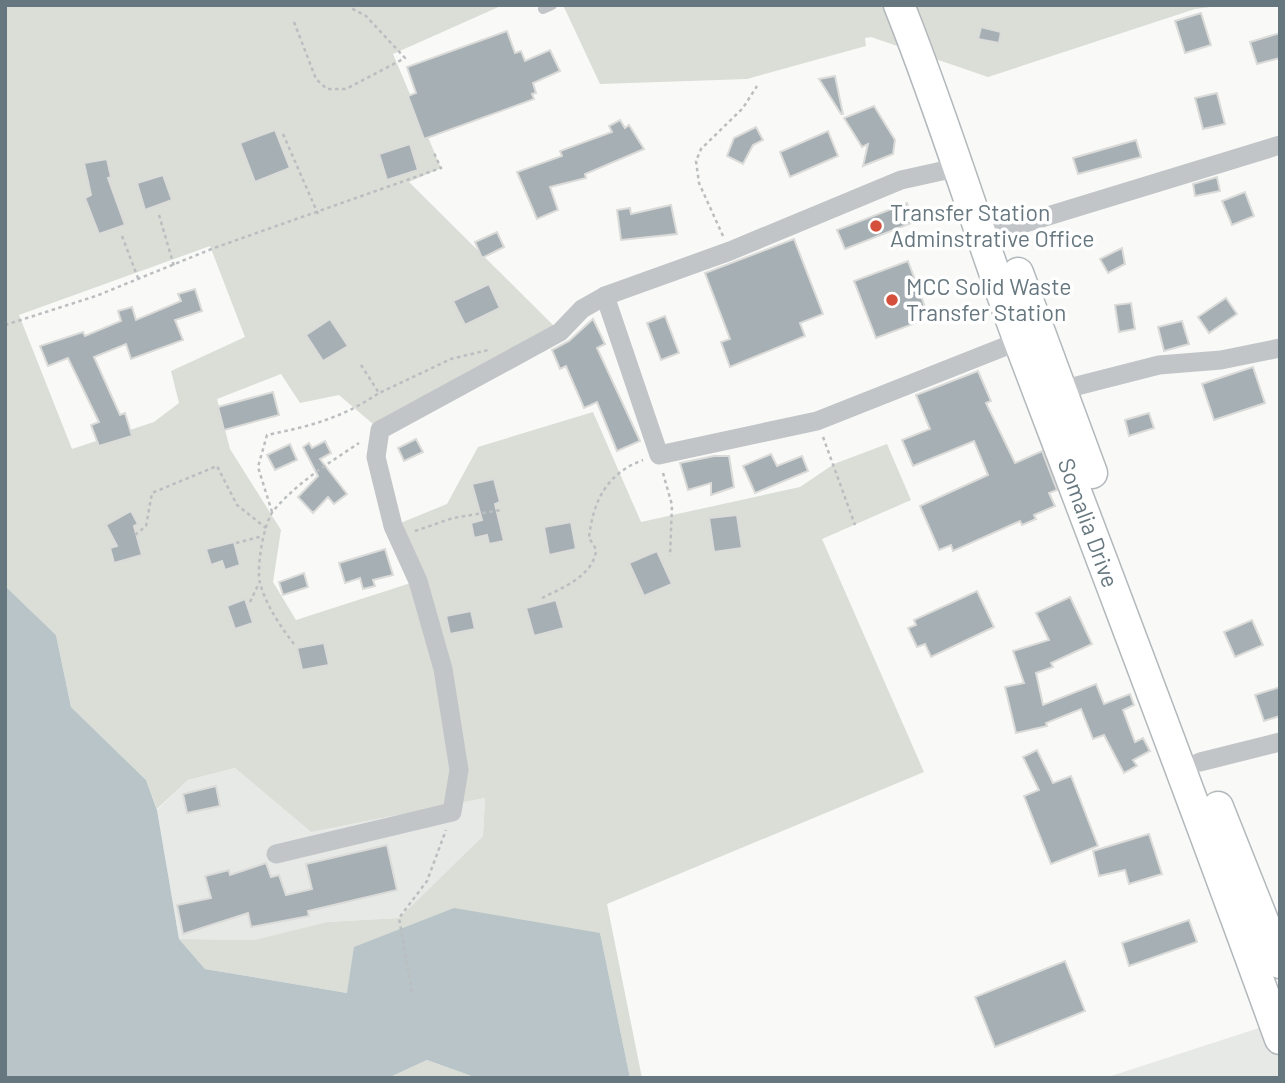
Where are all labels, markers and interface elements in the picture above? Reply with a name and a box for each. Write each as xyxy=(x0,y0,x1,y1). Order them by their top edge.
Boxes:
place label: Transfer Station Adminstrative Office xyxy=(890,198,1095,252)
marker: Transfer Station Adminstrative Office xyxy=(868,218,884,234)
place label: MCC Solid Waste Transfer Station xyxy=(906,272,1071,326)
marker: MCC Solid Waste Transfer Station xyxy=(884,292,900,308)
street label: Somalia Drive xyxy=(1053,454,1125,591)

